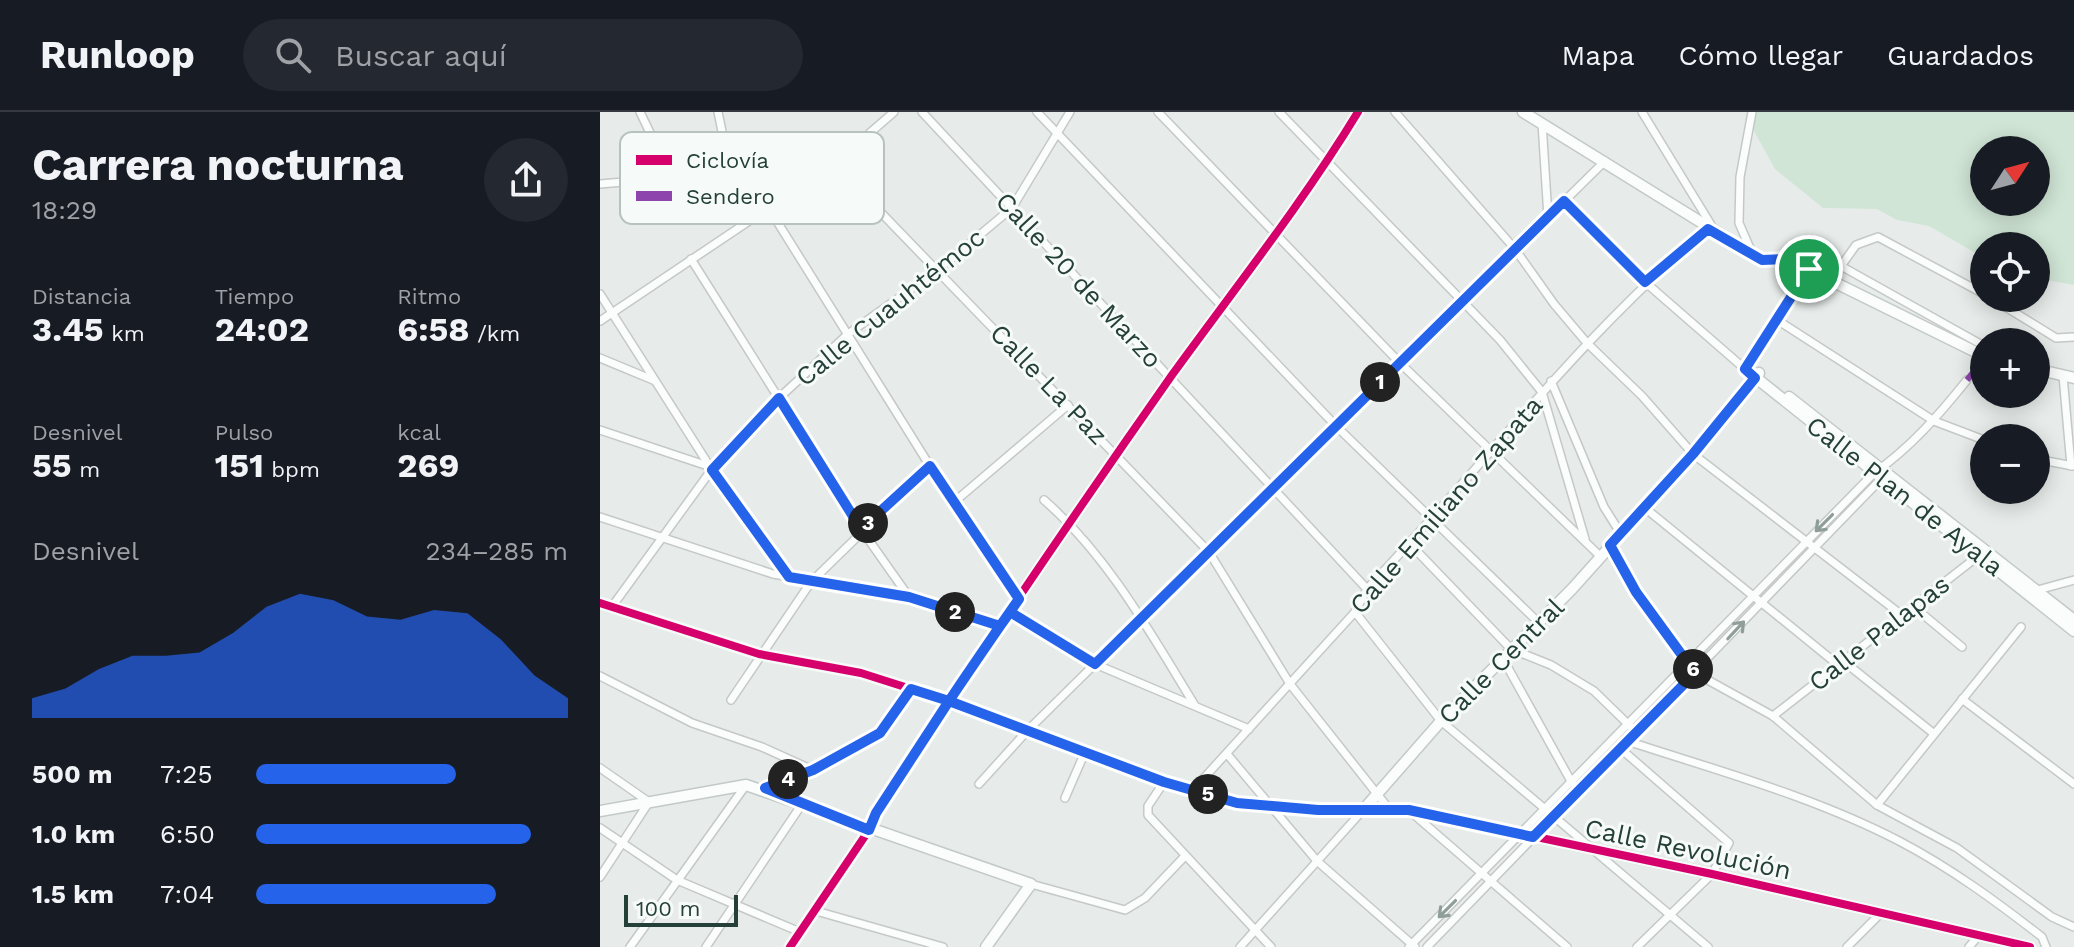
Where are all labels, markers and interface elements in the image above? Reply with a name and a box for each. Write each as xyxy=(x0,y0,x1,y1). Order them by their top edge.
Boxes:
search box xyxy=(243,19,803,91)
text: Runloop xyxy=(40,33,195,77)
icon: search xyxy=(271,33,315,77)
text: Buscar aquí xyxy=(335,38,507,73)
text: Mapa xyxy=(1562,39,1635,72)
text: Cómo llegar xyxy=(1679,39,1843,72)
text: Guardados xyxy=(1887,39,2034,72)
legend xyxy=(620,132,884,224)
north arrow xyxy=(1970,136,2050,216)
map controls xyxy=(1970,136,2050,504)
button: share xyxy=(484,138,568,222)
text: Carrera nocturna xyxy=(32,139,404,191)
text: Ciclovía xyxy=(686,148,769,173)
text: Sendero xyxy=(686,184,775,209)
street label: Calle 20 de Marzo xyxy=(990,186,1168,374)
text: 18:29 xyxy=(32,195,97,225)
street label: Calle Cuauhtémoc xyxy=(790,222,990,392)
button: locate xyxy=(1970,232,2050,312)
pin xyxy=(1775,235,1843,303)
icon: arrive xyxy=(1787,247,1831,291)
text: Distancia xyxy=(32,284,131,309)
text: Tiempo xyxy=(215,284,294,309)
text: Ritmo xyxy=(397,284,461,309)
text: 3.45 xyxy=(32,309,104,349)
text: 24:02 xyxy=(215,309,309,349)
text: 6:58 xyxy=(397,309,470,349)
street label: Calle La Paz xyxy=(984,318,1114,450)
text: km xyxy=(104,321,145,346)
text: /km xyxy=(470,321,520,346)
button: + xyxy=(1970,328,2050,408)
pin: 1 xyxy=(1360,362,1400,402)
text: 1 xyxy=(1375,369,1385,394)
street label: Calle Emiliano Zapata xyxy=(1343,390,1549,620)
street label: Calle Plan de Ayala xyxy=(1801,410,2010,582)
text: Desnivel xyxy=(32,420,123,445)
text: Pulso xyxy=(215,420,273,445)
text: kcal xyxy=(397,420,441,445)
button: − xyxy=(1970,424,2050,504)
text: 55 xyxy=(32,445,72,485)
text: 151 xyxy=(215,445,264,485)
text: 269 xyxy=(397,445,459,485)
text: m xyxy=(72,457,100,482)
text: bpm xyxy=(264,457,320,482)
pin: 3 xyxy=(848,503,888,543)
text: 3 xyxy=(861,510,875,535)
one-way arrow xyxy=(1815,513,1834,533)
text: Desnivel xyxy=(32,536,139,566)
text: 234–285 m xyxy=(426,536,568,566)
street label: Calle Palapas xyxy=(1803,569,1955,697)
pin: 2 xyxy=(935,592,975,632)
street label: Calle Central xyxy=(1432,592,1570,730)
text: 2 xyxy=(948,599,962,624)
one-way arrow xyxy=(1726,620,1745,640)
pin: 6 xyxy=(1673,649,1713,689)
text: 6 xyxy=(1686,656,1700,681)
text: 500 m xyxy=(32,759,113,789)
text: 7:25 xyxy=(160,759,213,789)
pin: 4 xyxy=(768,759,808,799)
text: 4 xyxy=(781,766,795,791)
pin: 5 xyxy=(1188,774,1228,814)
text: 5 xyxy=(1202,781,1214,806)
street label: Calle Revolución xyxy=(1582,812,1794,886)
text: 1.0 km xyxy=(32,819,115,849)
text: 6:50 xyxy=(160,819,215,849)
text: 1.5 km xyxy=(32,879,114,909)
text: 7:04 xyxy=(160,879,214,909)
scale bar xyxy=(624,891,738,927)
text: 100 m xyxy=(636,896,700,921)
one-way arrow xyxy=(1437,900,1457,919)

